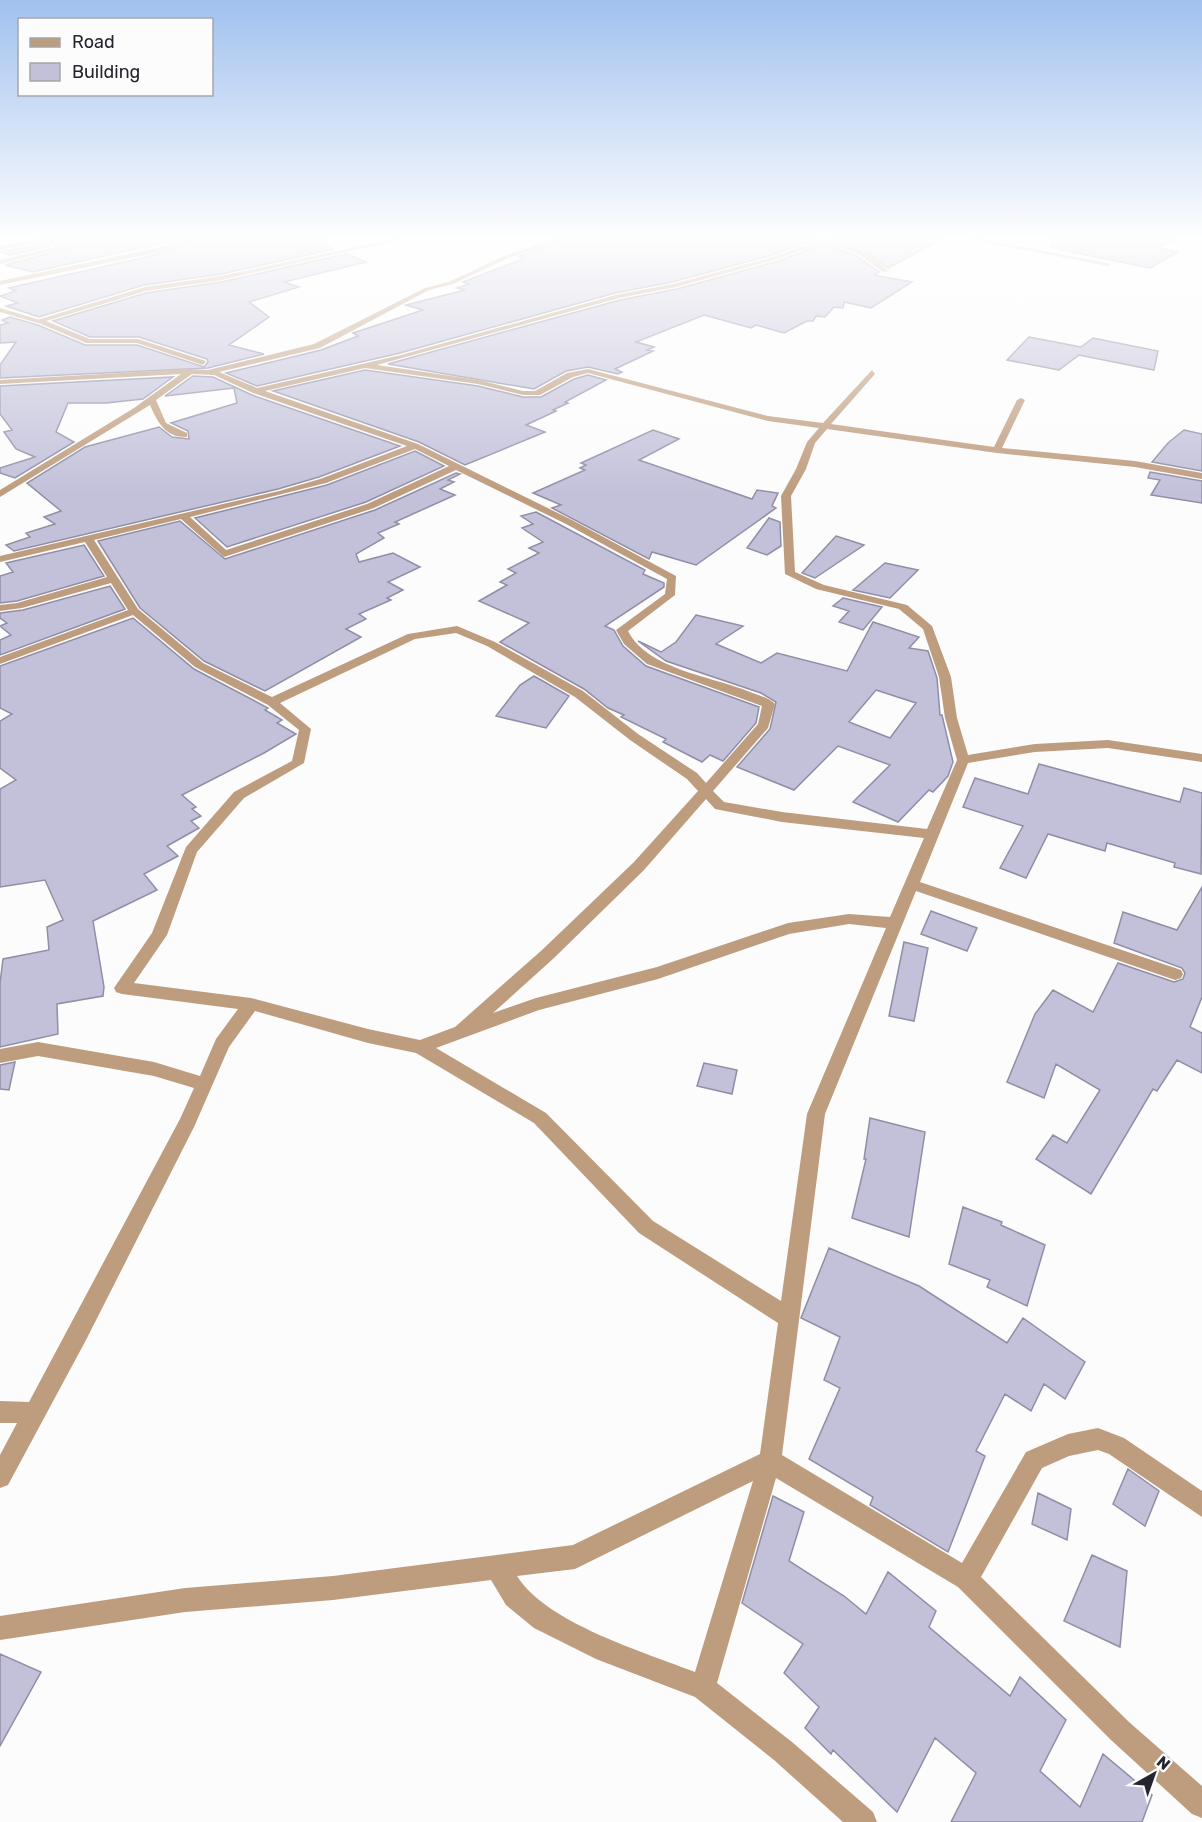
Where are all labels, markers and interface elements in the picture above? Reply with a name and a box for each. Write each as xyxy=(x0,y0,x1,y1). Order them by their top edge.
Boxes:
legend xyxy=(18,18,213,96)
text: Road xyxy=(72,31,115,53)
text: Building xyxy=(72,61,140,83)
north arrow xyxy=(1124,1744,1184,1804)
text: N xyxy=(1153,1752,1174,1774)

